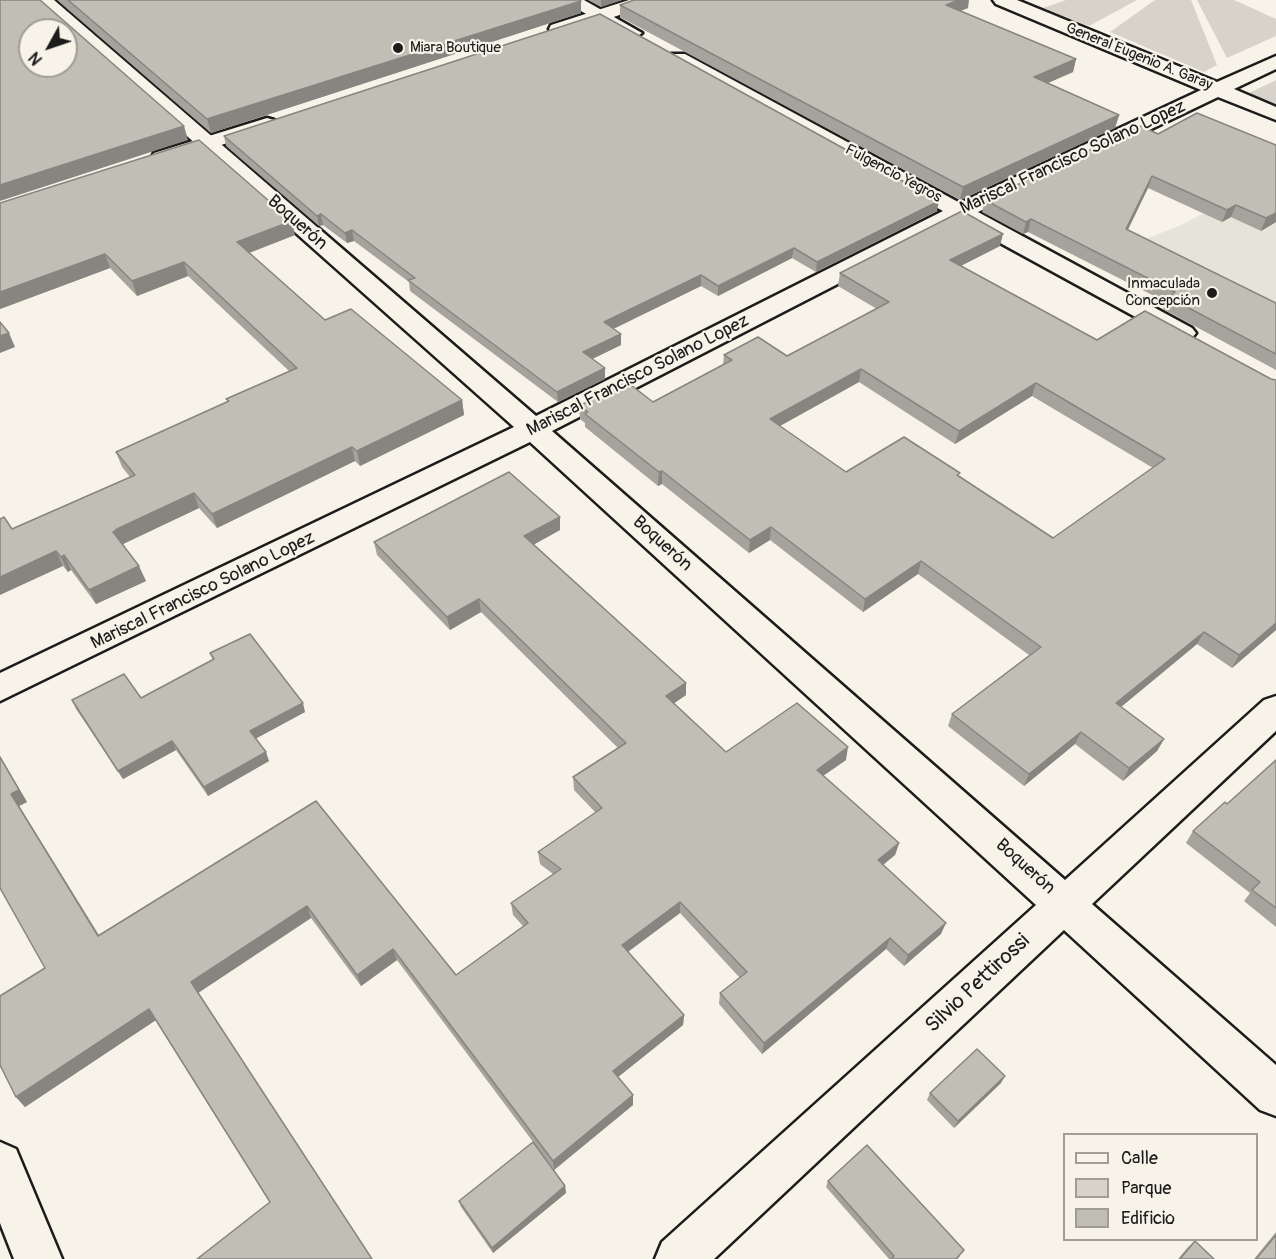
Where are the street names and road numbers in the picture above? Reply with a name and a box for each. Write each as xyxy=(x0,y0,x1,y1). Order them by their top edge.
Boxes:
street label: General Eugenio A. Garay xyxy=(1063,19,1215,95)
street label: Mariscal Francisco Solano Lopez xyxy=(957,96,1189,220)
street label: Fulgencio Yegros xyxy=(842,141,944,207)
street label: Boquerón xyxy=(262,191,332,255)
street label: Mariscal Francisco Solano Lopez xyxy=(523,310,753,442)
street label: Boquerón xyxy=(628,512,696,576)
street label: Mariscal Francisco Solano Lopez xyxy=(88,527,318,655)
street label: Boquerón xyxy=(991,835,1059,899)
street label: Silvio Pettirossi xyxy=(921,929,1035,1039)

